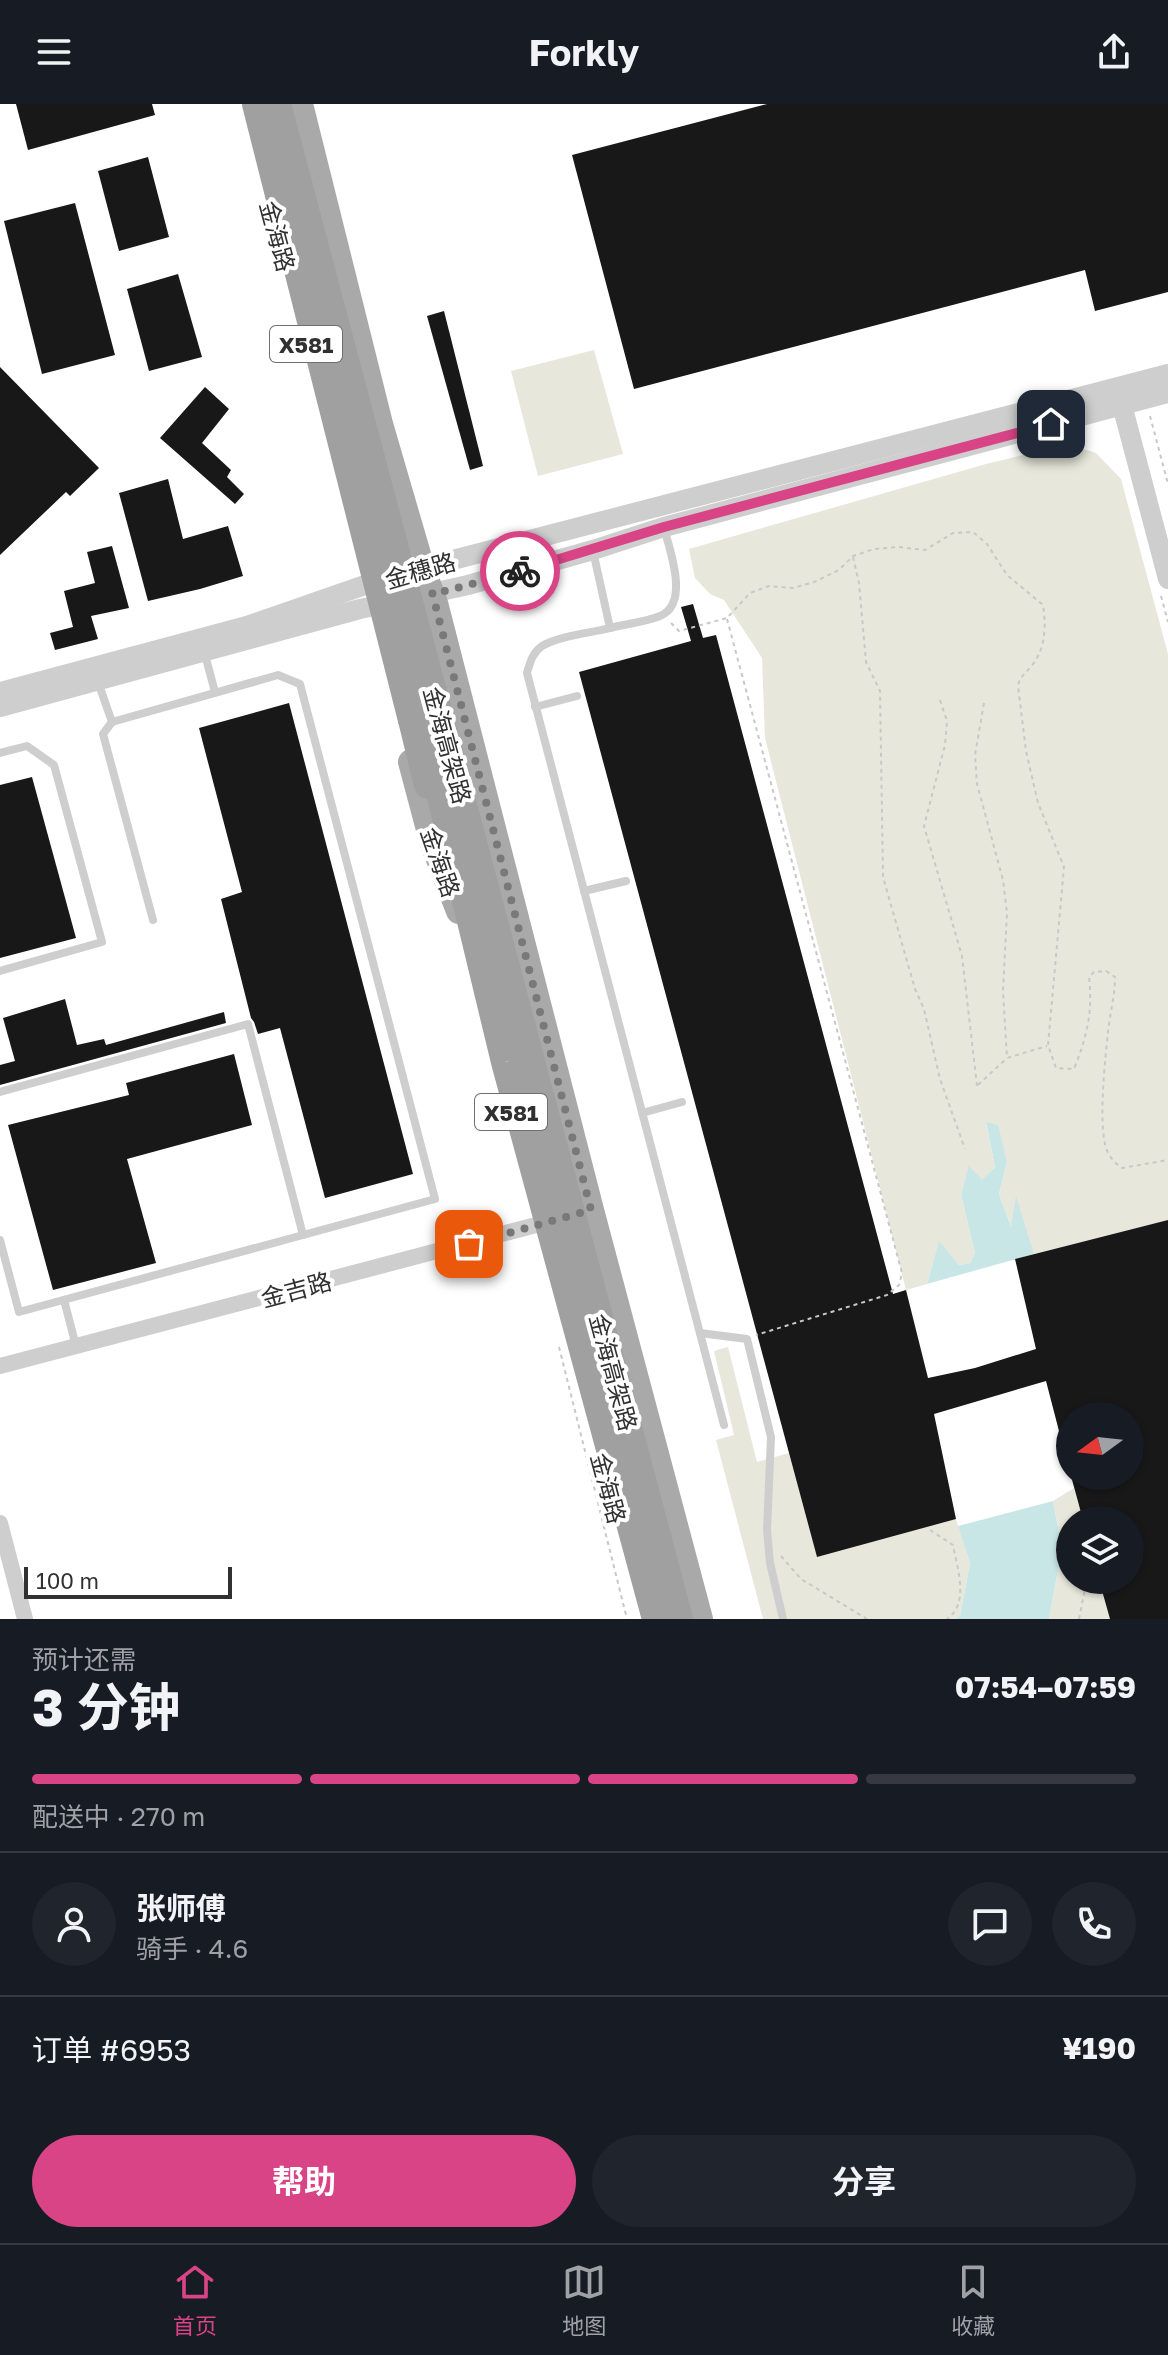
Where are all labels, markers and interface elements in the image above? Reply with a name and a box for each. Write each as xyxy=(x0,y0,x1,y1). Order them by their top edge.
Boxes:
icon: menu xyxy=(32,30,76,74)
icon: share xyxy=(1092,30,1136,74)
text: Forkly xyxy=(529,31,639,74)
street label: 金海路 xyxy=(255,197,301,275)
road number: X581 xyxy=(270,326,342,362)
pin xyxy=(1017,390,1085,458)
icon: home xyxy=(1029,402,1073,446)
courier xyxy=(480,531,560,611)
street label: 金穗路 xyxy=(381,546,459,594)
icon: bike xyxy=(498,549,542,593)
street label: 金海高架路 xyxy=(418,683,478,807)
street label: 金海路 xyxy=(416,823,466,901)
road number: X581 xyxy=(475,1094,547,1130)
pin xyxy=(435,1210,503,1278)
icon: bag xyxy=(447,1222,491,1266)
street label: 金吉路 xyxy=(257,1266,335,1312)
street label: 金海高架路 xyxy=(584,1310,644,1434)
north arrow xyxy=(1056,1402,1144,1490)
map controls xyxy=(1056,1402,1144,1594)
street label: 金海路 xyxy=(586,1449,632,1527)
button: layers xyxy=(1056,1506,1144,1594)
scale bar xyxy=(24,1563,232,1599)
text: 100 m xyxy=(36,1567,99,1594)
text: 预计还需 xyxy=(32,1644,136,1675)
text: 07:54–07:59 xyxy=(955,1669,1136,1705)
text: 3 分钟 xyxy=(32,1675,181,1737)
text: 配送中 · 270 m xyxy=(32,1801,205,1832)
button: person xyxy=(32,1882,116,1966)
button: chat xyxy=(948,1882,1032,1966)
button: phone xyxy=(1052,1882,1136,1966)
text: 张师傅 xyxy=(136,1890,226,1926)
text: 骑手 · 4.6 xyxy=(136,1933,248,1964)
text: ¥190 xyxy=(1062,2030,1136,2066)
text: 订单 #6953 xyxy=(32,2032,191,2068)
button: 帮助 xyxy=(32,2135,576,2227)
button: 分享 xyxy=(592,2135,1136,2227)
tab: 首页 xyxy=(173,2260,217,2340)
tab: 地图 xyxy=(562,2260,606,2340)
tab: 收藏 xyxy=(951,2260,995,2340)

